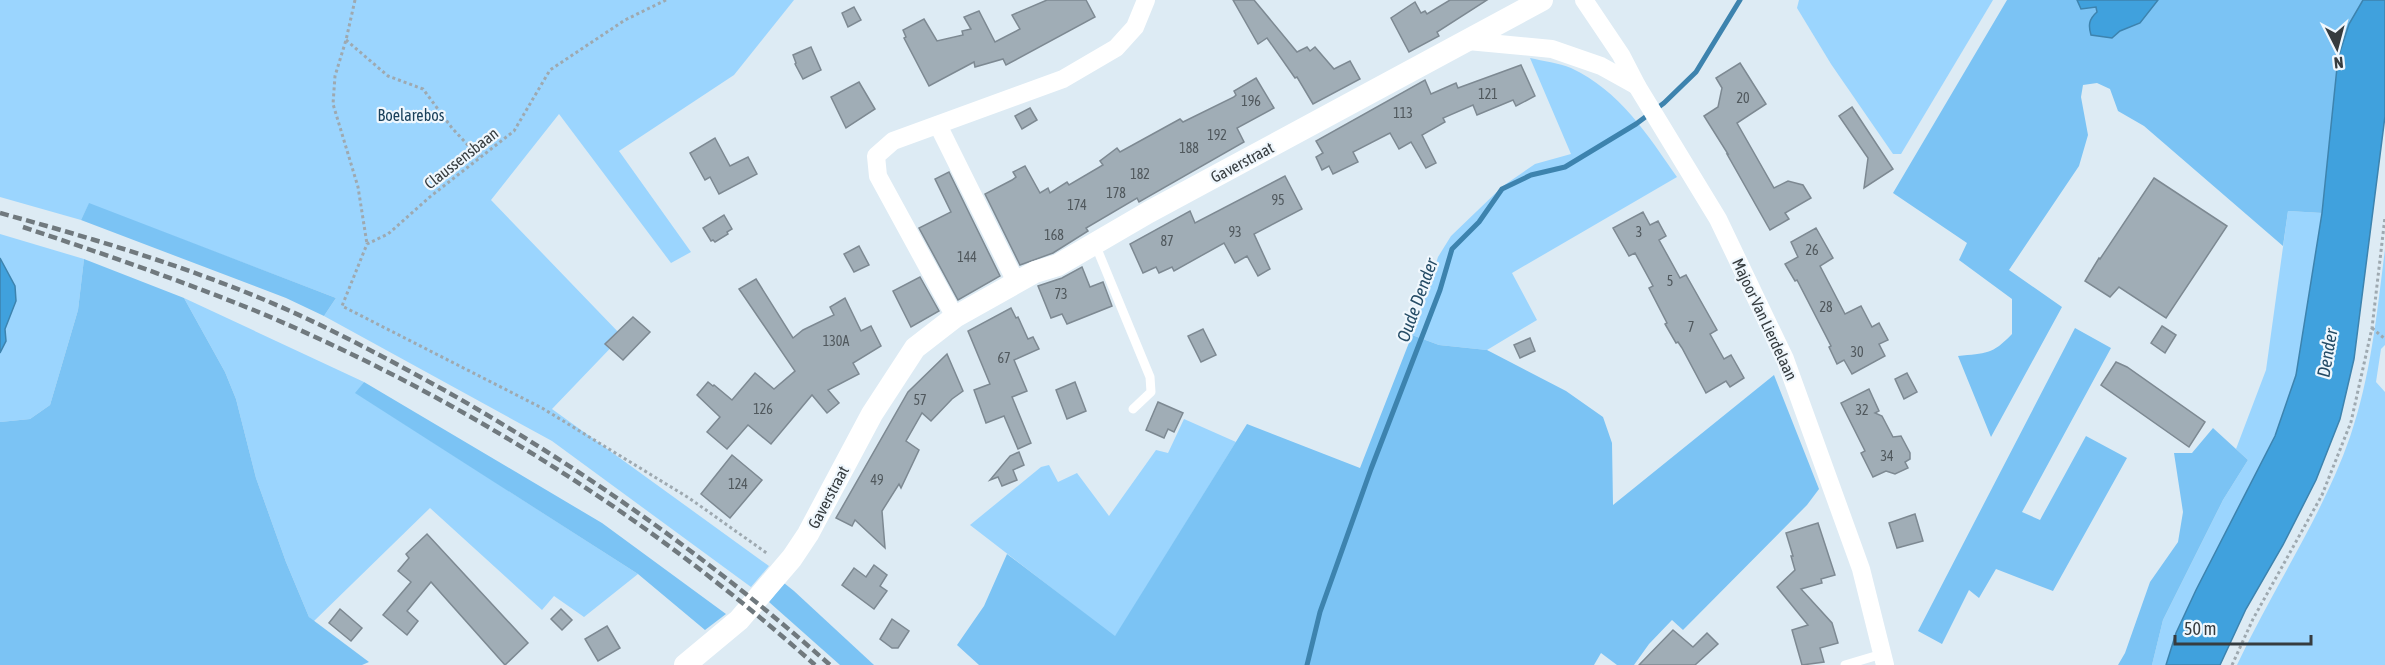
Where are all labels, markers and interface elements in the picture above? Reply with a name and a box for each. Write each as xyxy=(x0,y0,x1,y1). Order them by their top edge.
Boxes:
north arrow xyxy=(2307,18,2367,78)
text: N xyxy=(2333,53,2344,72)
house number: 121 xyxy=(1478,86,1498,102)
house number: 20 xyxy=(1736,90,1750,106)
house number: 196 xyxy=(1241,93,1261,109)
house number: 113 xyxy=(1393,105,1413,121)
park label: Boelarebos xyxy=(378,106,445,124)
street label: Claussensbaan xyxy=(420,124,502,192)
house number: 192 xyxy=(1207,127,1227,143)
street label: Gaverstraat xyxy=(1208,138,1277,186)
house number: 188 xyxy=(1179,140,1199,156)
house number: 182 xyxy=(1130,166,1150,182)
house number: 178 xyxy=(1106,185,1126,201)
house number: 95 xyxy=(1271,192,1285,208)
house number: 174 xyxy=(1067,197,1087,213)
house number: 93 xyxy=(1228,224,1242,240)
house number: 3 xyxy=(1636,224,1642,240)
house number: 168 xyxy=(1044,227,1064,243)
house number: 87 xyxy=(1160,233,1174,249)
house number: 26 xyxy=(1805,242,1819,258)
house number: 144 xyxy=(957,249,977,265)
water label: Oude Dender xyxy=(1392,255,1442,345)
street label: Majoor Van Lierdelaan xyxy=(1728,255,1801,383)
house number: 5 xyxy=(1667,273,1673,289)
house number: 73 xyxy=(1054,286,1068,302)
house number: 28 xyxy=(1819,299,1833,315)
house number: 7 xyxy=(1688,319,1694,335)
water label: Dender xyxy=(2312,326,2342,379)
house number: 130A xyxy=(823,333,849,349)
house number: 30 xyxy=(1850,344,1864,360)
house number: 67 xyxy=(997,350,1011,366)
house number: 57 xyxy=(913,392,927,408)
house number: 126 xyxy=(753,401,773,417)
house number: 32 xyxy=(1855,402,1869,418)
house number: 34 xyxy=(1880,448,1894,464)
street label: Gaverstraat xyxy=(804,462,852,531)
house number: 49 xyxy=(870,472,884,488)
house number: 124 xyxy=(728,476,748,492)
scale bar xyxy=(2175,608,2312,646)
text: 50 m xyxy=(2184,618,2216,639)

